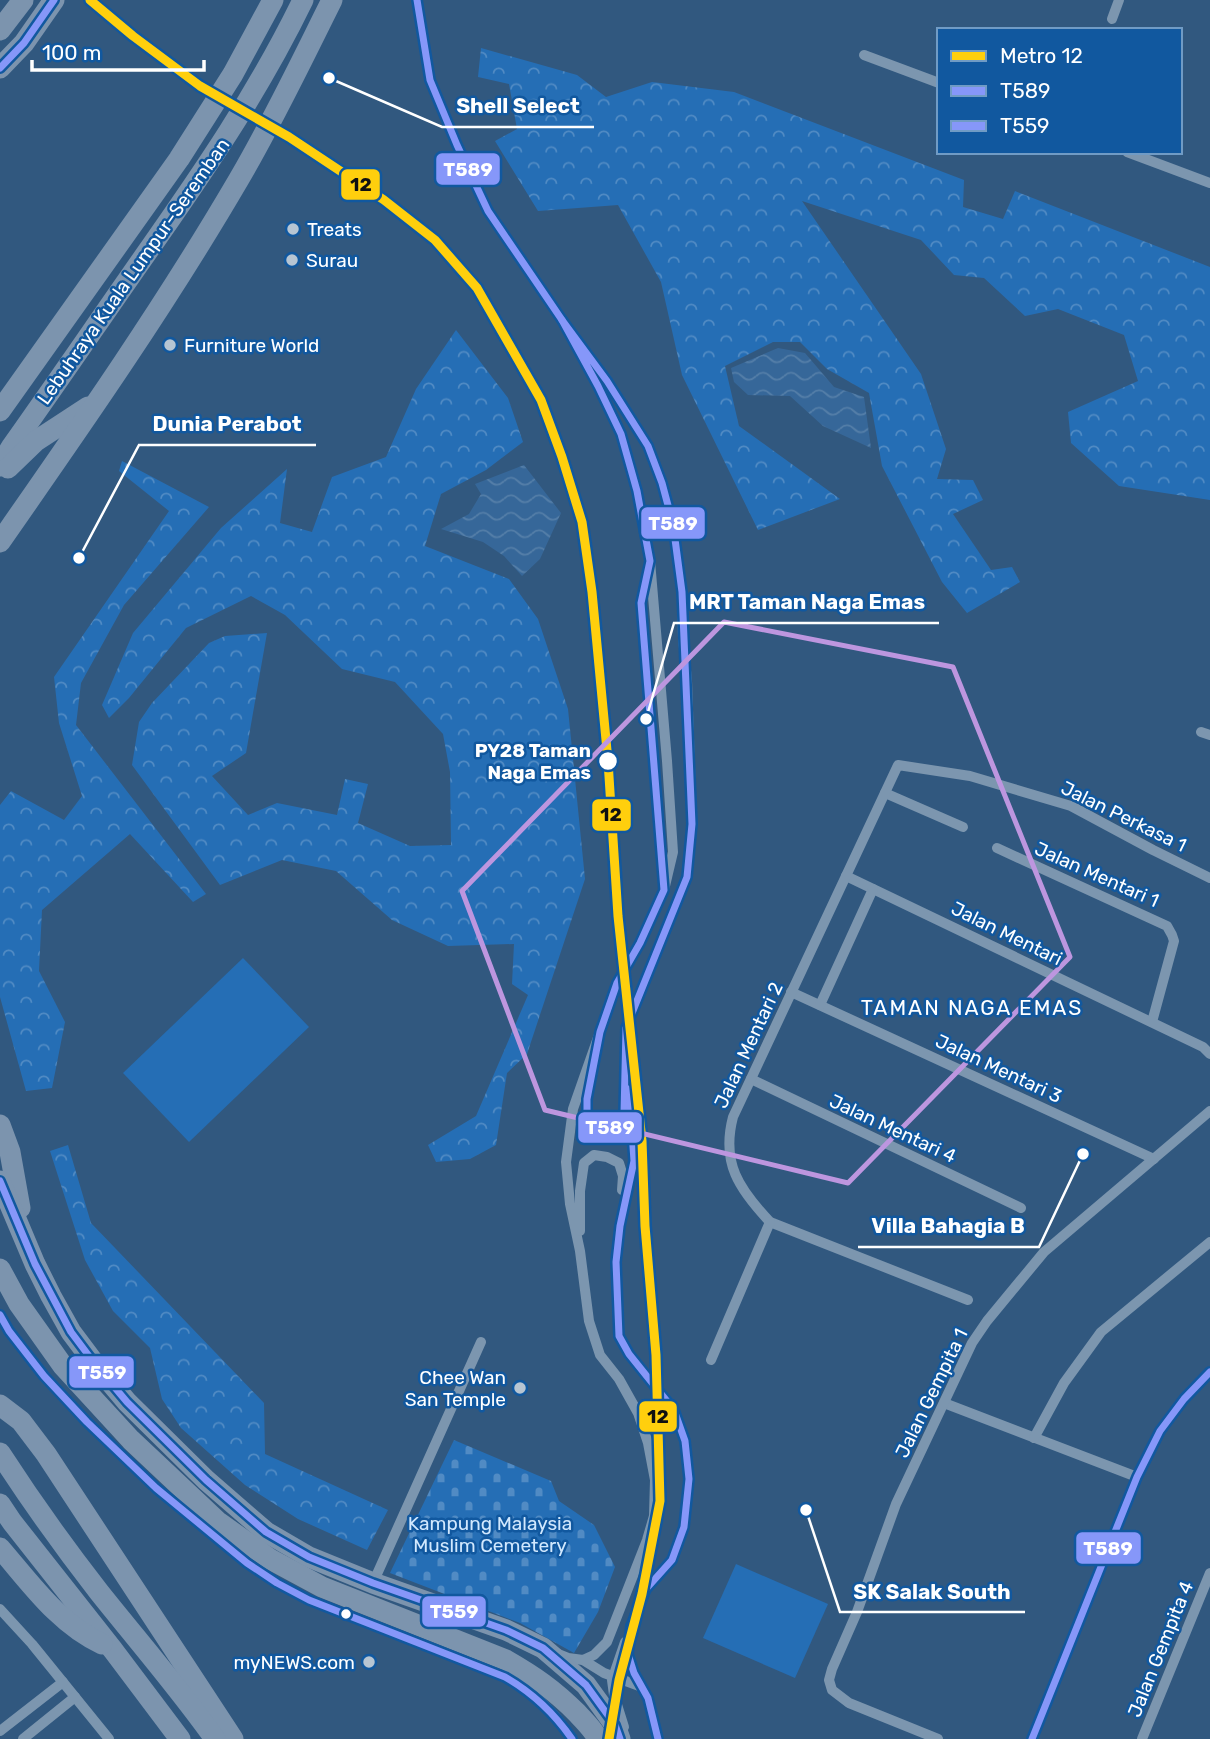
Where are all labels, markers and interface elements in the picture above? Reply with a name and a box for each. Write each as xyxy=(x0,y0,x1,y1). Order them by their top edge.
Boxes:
scale bar xyxy=(32,28,203,72)
legend xyxy=(937,28,1182,154)
text: 100 m xyxy=(42,40,101,65)
text: Metro 12 xyxy=(1000,43,1083,68)
text: T589 xyxy=(1000,78,1050,103)
callout: Shell Select xyxy=(442,85,594,127)
text: Shell Select xyxy=(456,93,580,118)
text: T559 xyxy=(1000,113,1050,138)
street label: Lebuhraya Kuala Lumpur–Seremban xyxy=(32,134,234,409)
line badge: T589 xyxy=(435,152,501,186)
text: T589 xyxy=(443,158,493,181)
line badge: 12 xyxy=(340,168,381,201)
text: 12 xyxy=(350,173,372,196)
place label: Treats xyxy=(307,218,362,241)
marker: Treats xyxy=(285,221,301,237)
place label: Surau xyxy=(306,249,358,272)
marker: Surau xyxy=(284,252,300,268)
place label: Furniture World xyxy=(184,334,319,357)
marker: Furniture World xyxy=(162,337,178,353)
callout: Dunia Perabot xyxy=(139,403,316,445)
text: Dunia Perabot xyxy=(153,411,302,436)
line badge: T589 xyxy=(640,506,706,540)
text: T589 xyxy=(648,512,698,535)
callout: MRT Taman Naga Emas xyxy=(674,581,939,623)
text: MRT Taman Naga Emas xyxy=(689,589,925,614)
place label: PY28 Taman Naga Emas xyxy=(475,739,591,784)
marker: PY28 Taman Naga Emas xyxy=(597,750,619,772)
street label: Jalan Perkasa 1 xyxy=(1057,776,1190,857)
line badge: 12 xyxy=(591,798,632,832)
text: 12 xyxy=(600,803,622,826)
street label: Jalan Mentari 1 xyxy=(1031,837,1162,912)
street label: Jalan Mentari xyxy=(948,897,1066,970)
street label: Jalan Mentari 2 xyxy=(709,979,788,1112)
district label: TAMAN NAGA EMAS xyxy=(861,995,1083,1020)
street label: Jalan Mentari 3 xyxy=(932,1029,1066,1108)
street label: Jalan Mentari 4 xyxy=(826,1089,960,1168)
line badge: T589 xyxy=(577,1111,643,1144)
text: T589 xyxy=(585,1116,635,1139)
callout: Villa Bahagia B xyxy=(858,1205,1039,1247)
text: Villa Bahagia B xyxy=(871,1213,1025,1238)
street label: Jalan Gempita 1 xyxy=(890,1325,973,1462)
line badge: T559 xyxy=(68,1355,135,1389)
text: T559 xyxy=(78,1361,126,1384)
place label: Chee Wan San Temple xyxy=(405,1366,506,1411)
marker: Chee Wan San Temple xyxy=(512,1380,528,1396)
line badge: 12 xyxy=(638,1400,678,1433)
text: 12 xyxy=(647,1405,669,1428)
park label: Kampung Malaysia Muslim Cemetery xyxy=(408,1512,572,1557)
line badge: T589 xyxy=(1075,1531,1142,1565)
text: T589 xyxy=(1083,1537,1133,1560)
callout: SK Salak South xyxy=(840,1570,1025,1612)
street label: Jalan Gempita 4 xyxy=(1123,1578,1198,1720)
text: SK Salak South xyxy=(853,1579,1011,1604)
line badge: T559 xyxy=(421,1595,487,1628)
text: T559 xyxy=(430,1600,478,1623)
unlabelled marker xyxy=(339,1607,353,1621)
place label: myNEWS.com xyxy=(233,1651,355,1674)
marker: myNEWS.com xyxy=(361,1654,377,1670)

